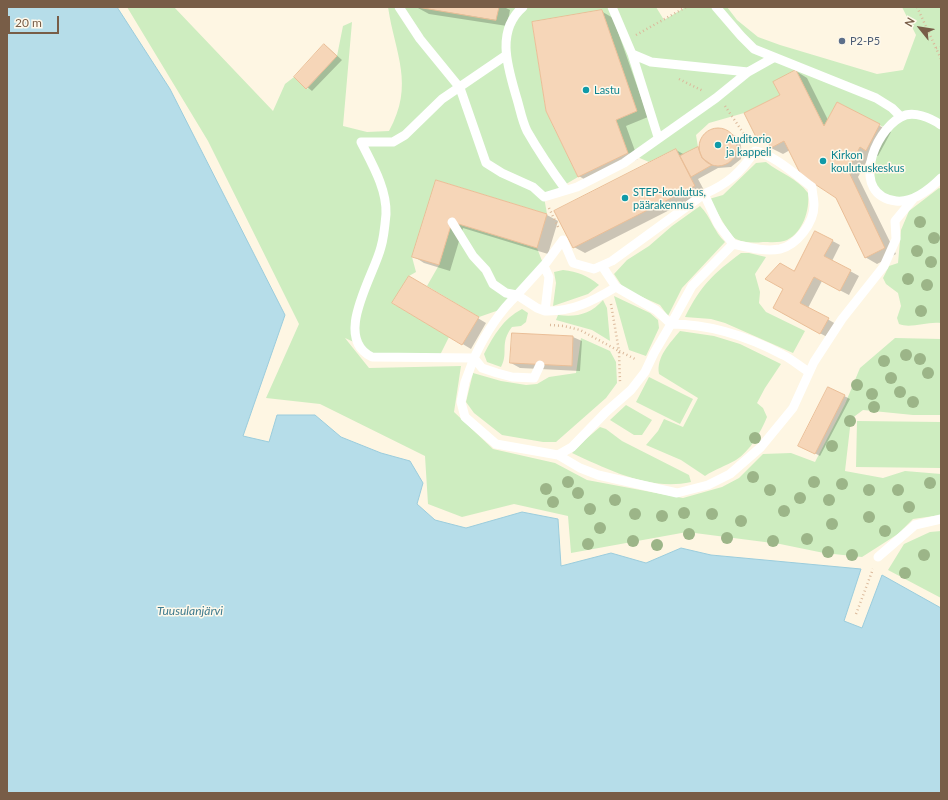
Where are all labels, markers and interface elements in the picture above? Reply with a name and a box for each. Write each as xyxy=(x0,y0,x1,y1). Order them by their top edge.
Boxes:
scale bar xyxy=(10,8,61,34)
north arrow xyxy=(900,8,940,48)
text: 20 m xyxy=(15,15,42,30)
text: N xyxy=(901,15,917,29)
place label: P2-P5 xyxy=(850,34,880,48)
marker: P2-P5 xyxy=(837,36,847,46)
place label: Lastu xyxy=(594,83,620,97)
marker: Lastu xyxy=(581,85,591,95)
place label: Auditorio ja kappeli xyxy=(726,132,771,158)
marker: Auditorio ja kappeli xyxy=(713,140,723,150)
place label: Kirkon koulutuskeskus xyxy=(831,148,905,174)
marker: Kirkon koulutuskeskus xyxy=(818,156,828,166)
place label: STEP-koulutus, päärakennus xyxy=(633,185,706,211)
marker: STEP-koulutus, päärakennus xyxy=(620,193,630,203)
water label: Tuusulanjärvi xyxy=(157,604,223,618)

